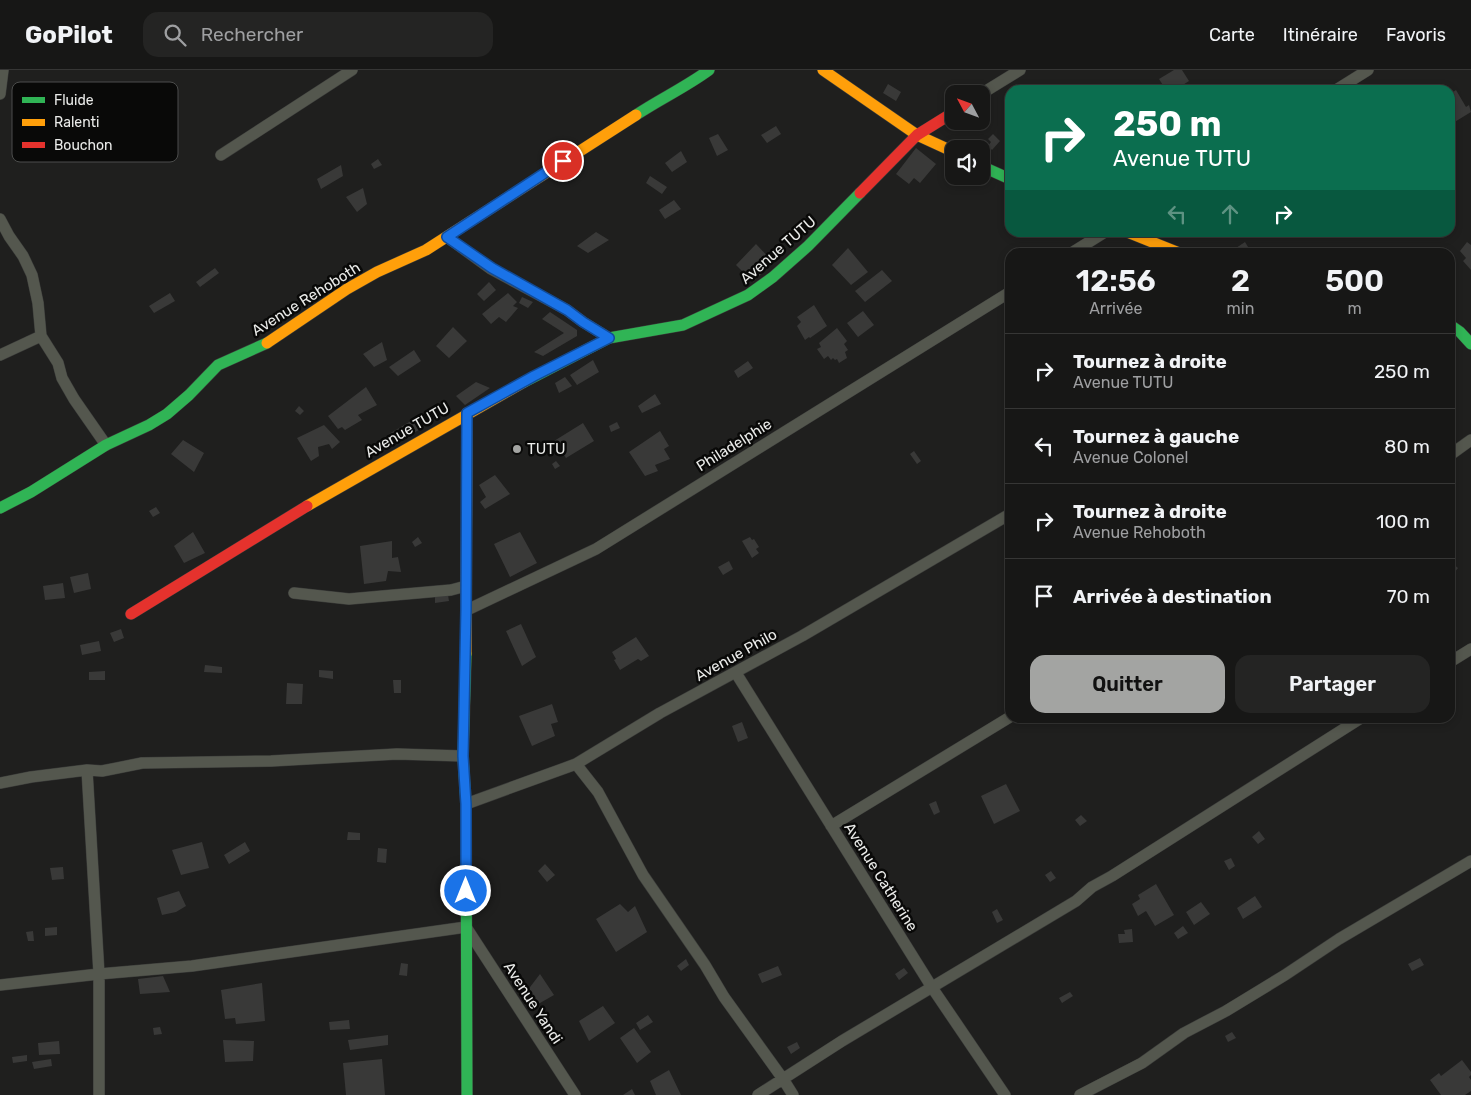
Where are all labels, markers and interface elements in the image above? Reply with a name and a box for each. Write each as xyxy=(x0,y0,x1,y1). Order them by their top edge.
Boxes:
search box xyxy=(143,12,493,57)
text: GoPilot xyxy=(25,21,113,49)
icon: search xyxy=(161,21,189,49)
text: Rechercher xyxy=(201,23,303,46)
text: Carte xyxy=(1209,24,1255,46)
text: Itinéraire xyxy=(1283,24,1358,46)
text: Favoris xyxy=(1386,24,1446,46)
legend xyxy=(12,82,178,162)
north arrow xyxy=(945,85,990,130)
map controls xyxy=(945,85,990,185)
text: Fluide xyxy=(54,92,94,109)
text: 250 m xyxy=(1113,103,1222,145)
icon: right xyxy=(1030,105,1095,170)
text: Ralenti xyxy=(54,114,99,131)
text: Bouchon xyxy=(54,137,113,154)
pin xyxy=(542,140,584,182)
button: sound xyxy=(945,140,990,185)
text: Avenue TUTU xyxy=(1113,145,1251,172)
icon: arrive xyxy=(549,147,577,175)
icon: left xyxy=(1163,200,1191,228)
icon: ahead xyxy=(1216,200,1244,228)
icon: right xyxy=(1269,200,1297,228)
street label: Avenue TUTU xyxy=(737,212,819,288)
street label: Avenue Rehoboth xyxy=(248,258,364,340)
text: 12:56 xyxy=(1076,263,1156,299)
text: 2 xyxy=(1231,263,1250,299)
text: 500 xyxy=(1325,263,1384,299)
text: Arrivée xyxy=(1089,299,1142,318)
text: min xyxy=(1227,299,1254,318)
text: m xyxy=(1348,299,1362,318)
text: Tournez à droite xyxy=(1073,350,1227,373)
icon: right xyxy=(1030,357,1058,385)
text: 250 m xyxy=(1374,360,1430,383)
text: Avenue TUTU xyxy=(1073,373,1174,392)
street label: Avenue TUTU xyxy=(362,399,452,461)
street label: Philadelphie xyxy=(693,415,775,475)
text: Tournez à gauche xyxy=(1073,425,1239,448)
icon: left xyxy=(1030,432,1058,460)
text: 80 m xyxy=(1384,435,1430,458)
place label: TUTU xyxy=(527,440,565,458)
marker: TUTU xyxy=(511,443,523,455)
text: Avenue Colonel xyxy=(1073,448,1188,467)
text: Tournez à droite xyxy=(1073,500,1227,523)
icon: right xyxy=(1030,507,1058,535)
text: 100 m xyxy=(1376,510,1430,533)
text: Avenue Rehoboth xyxy=(1073,523,1206,542)
icon: arrive xyxy=(1030,582,1058,610)
text: Arrivée à destination xyxy=(1073,585,1272,608)
text: 70 m xyxy=(1387,585,1430,608)
street label: Avenue Philo xyxy=(692,625,780,685)
button: Quitter xyxy=(1030,655,1225,713)
button: Partager xyxy=(1235,655,1430,713)
street label: Avenue Catherine xyxy=(840,819,922,935)
position arrow xyxy=(439,864,491,916)
street label: Avenue Yandi xyxy=(500,959,566,1047)

